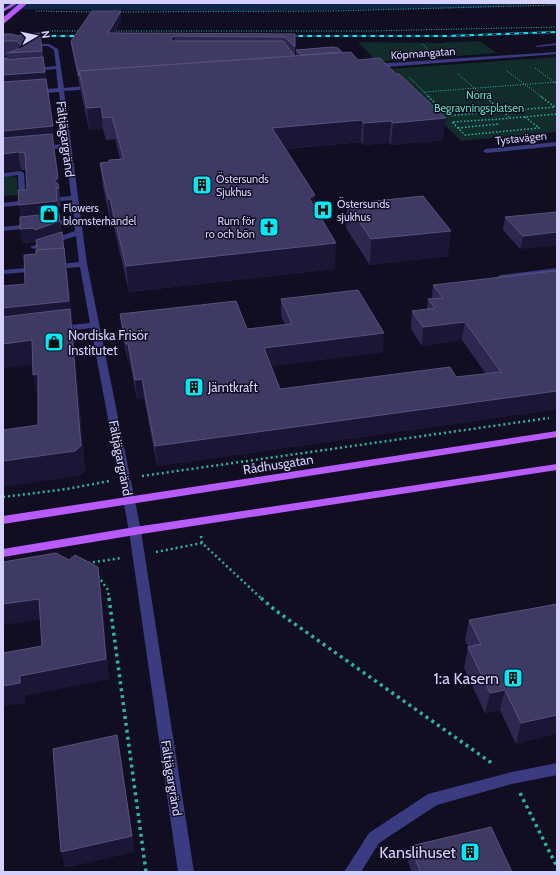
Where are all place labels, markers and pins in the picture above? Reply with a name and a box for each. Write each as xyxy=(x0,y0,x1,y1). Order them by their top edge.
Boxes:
place label: Östersunds Sjukhus xyxy=(216,172,269,199)
building icon: Östersunds Sjukhus xyxy=(191,174,213,196)
place label: Östersunds sjukhus xyxy=(337,197,390,224)
hospital icon: Östersunds sjukhus xyxy=(312,199,334,221)
place label: Flowers blomsterhandel xyxy=(63,201,137,228)
shop icon: Flowers blomsterhandel xyxy=(38,203,60,225)
place label: Rum för ro och bön xyxy=(205,214,256,241)
church icon: Rum för ro och bön xyxy=(258,216,280,238)
place label: Nordiska Frisör Institutet xyxy=(68,327,149,358)
shop icon: Nordiska Frisör Institutet xyxy=(43,331,65,353)
building icon: Jämtkraft xyxy=(183,376,205,398)
place label: Jämtkraft xyxy=(207,379,258,395)
building icon: 1:a Kasern xyxy=(502,667,524,689)
place label: 1:a Kasern xyxy=(434,669,499,688)
building icon: Kanslihuset xyxy=(459,841,481,863)
place label: Kanslihuset xyxy=(379,843,457,862)

